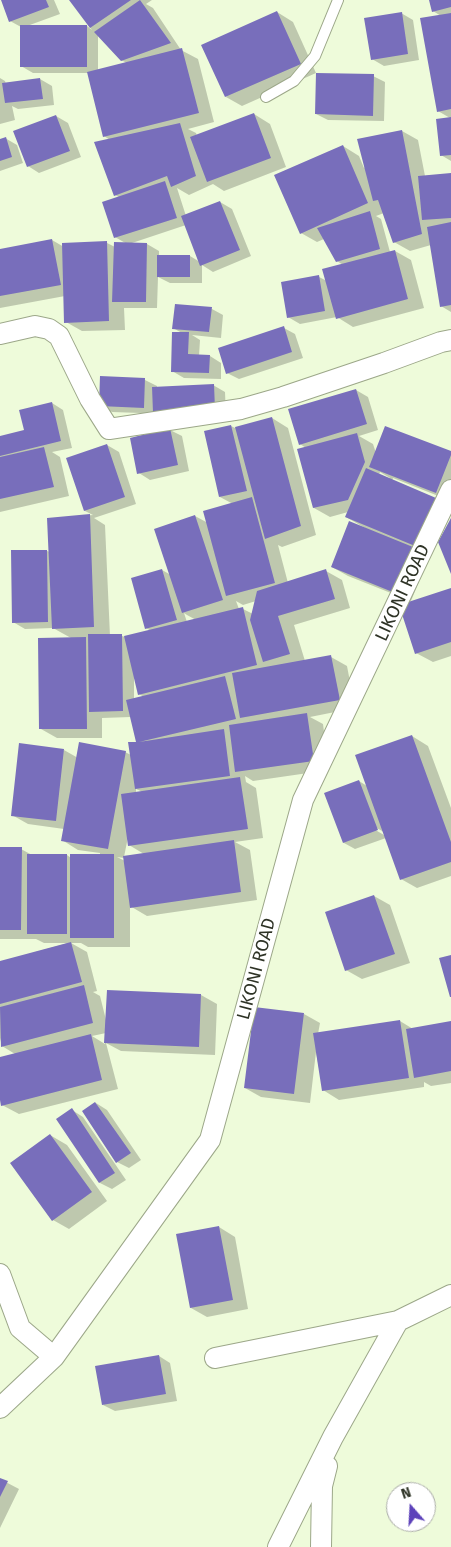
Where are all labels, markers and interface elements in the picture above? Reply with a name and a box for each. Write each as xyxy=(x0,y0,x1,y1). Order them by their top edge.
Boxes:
street label: LIKONI ROAD xyxy=(371,541,435,645)
street label: LIKONI ROAD xyxy=(233,916,281,1022)
north arrow xyxy=(386,1482,436,1532)
text: N xyxy=(399,1484,413,1503)

